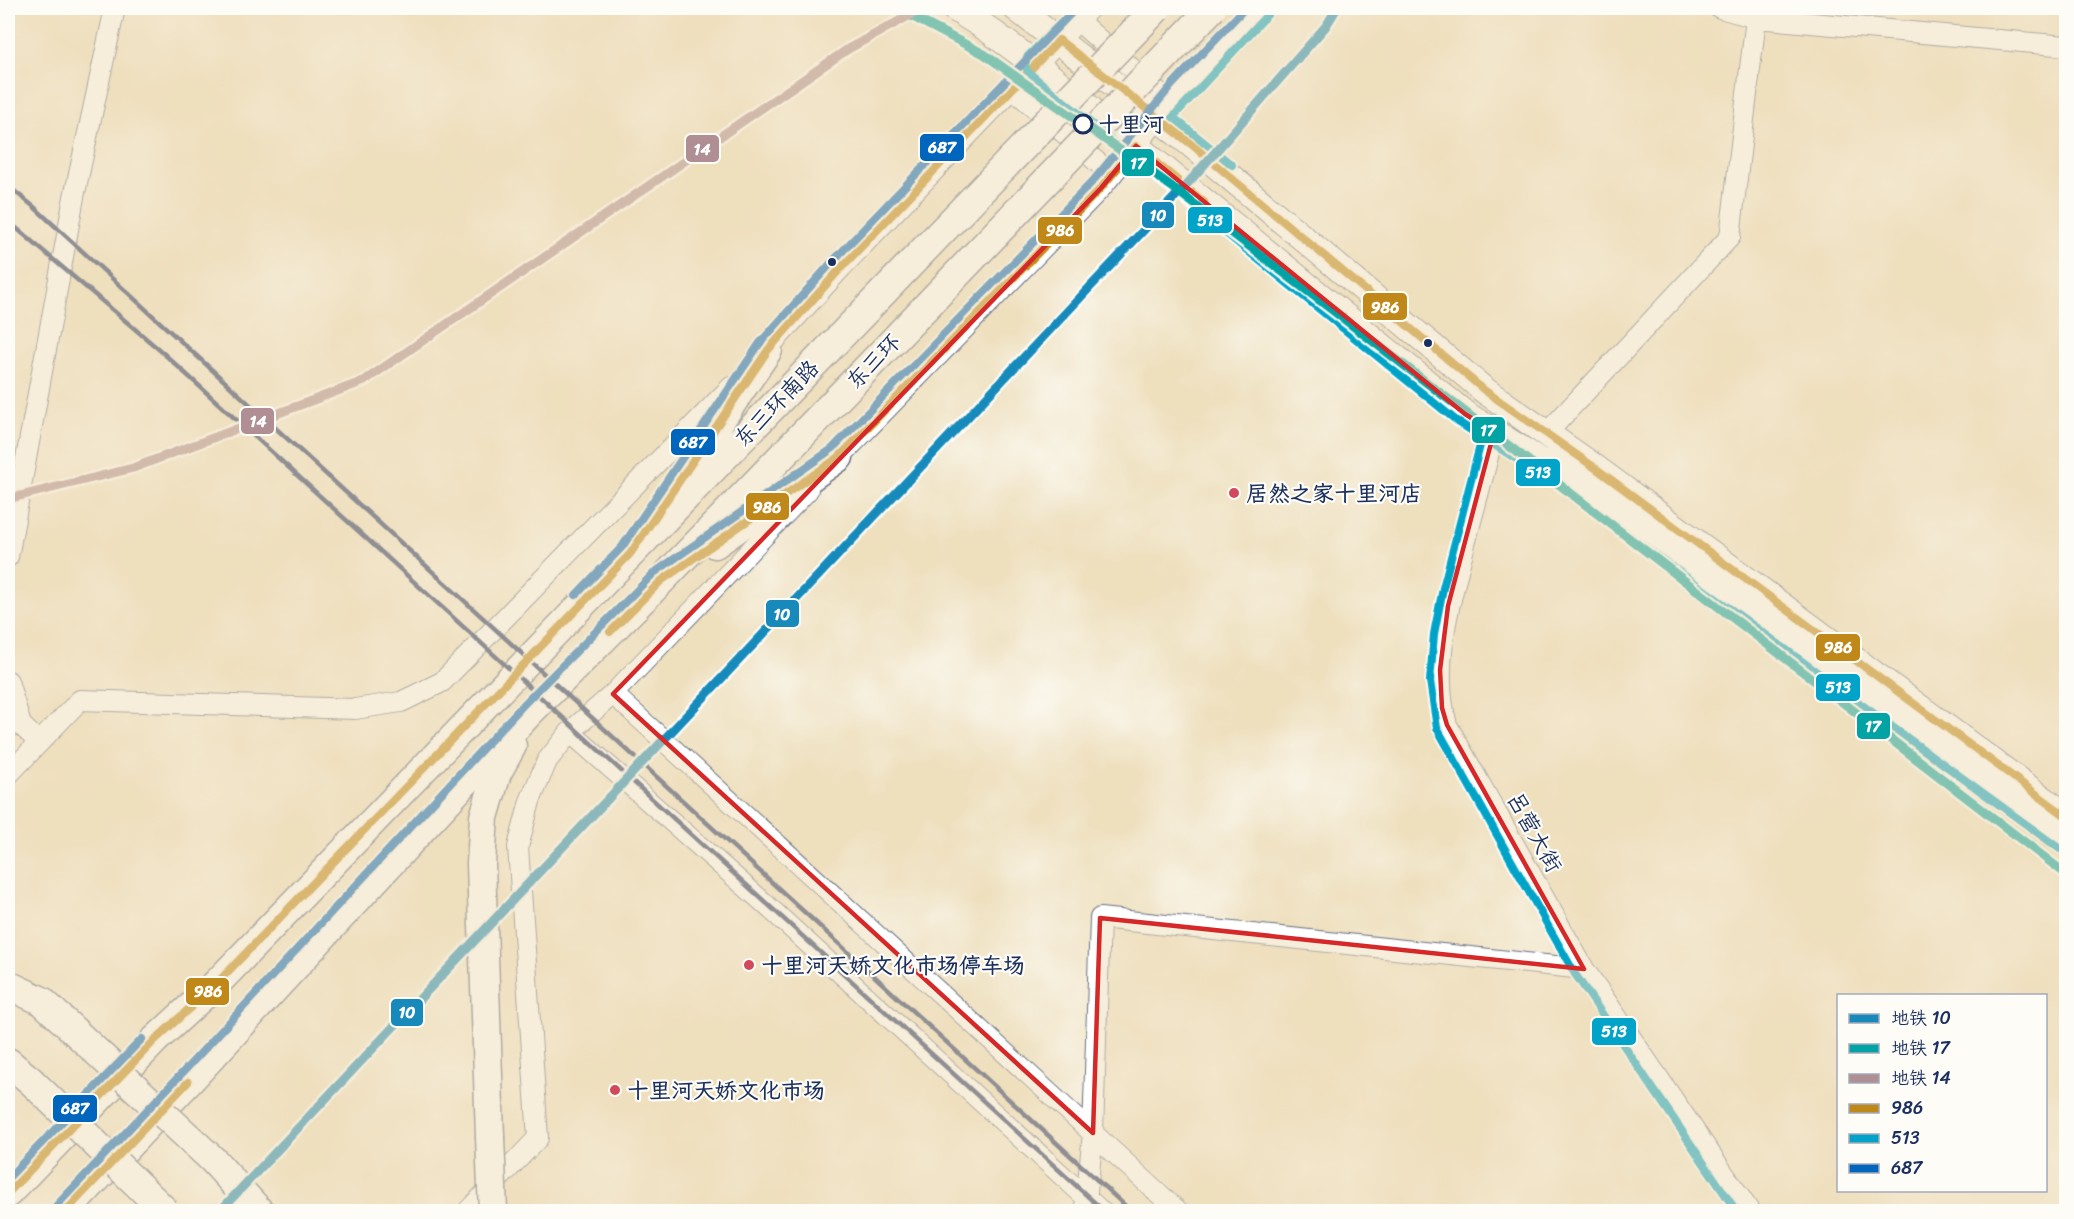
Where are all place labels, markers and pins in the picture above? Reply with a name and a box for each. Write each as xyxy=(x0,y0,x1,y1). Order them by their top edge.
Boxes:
place label: 十里河 xyxy=(1098,105,1164,144)
marker: 十里河 xyxy=(1073,114,1093,134)
unlabelled marker xyxy=(826,256,838,268)
unlabelled marker xyxy=(1422,337,1434,349)
place label: 居然之家十里河店 xyxy=(1246,474,1422,513)
marker: 居然之家十里河店 xyxy=(1227,486,1241,500)
place label: 十里河天娇文化市场停车场 xyxy=(761,946,1025,985)
marker: 十里河天娇文化市场停车场 xyxy=(742,958,756,972)
place label: 十里河天娇文化市场 xyxy=(627,1071,825,1110)
marker: 十里河天娇文化市场 xyxy=(608,1083,622,1097)

